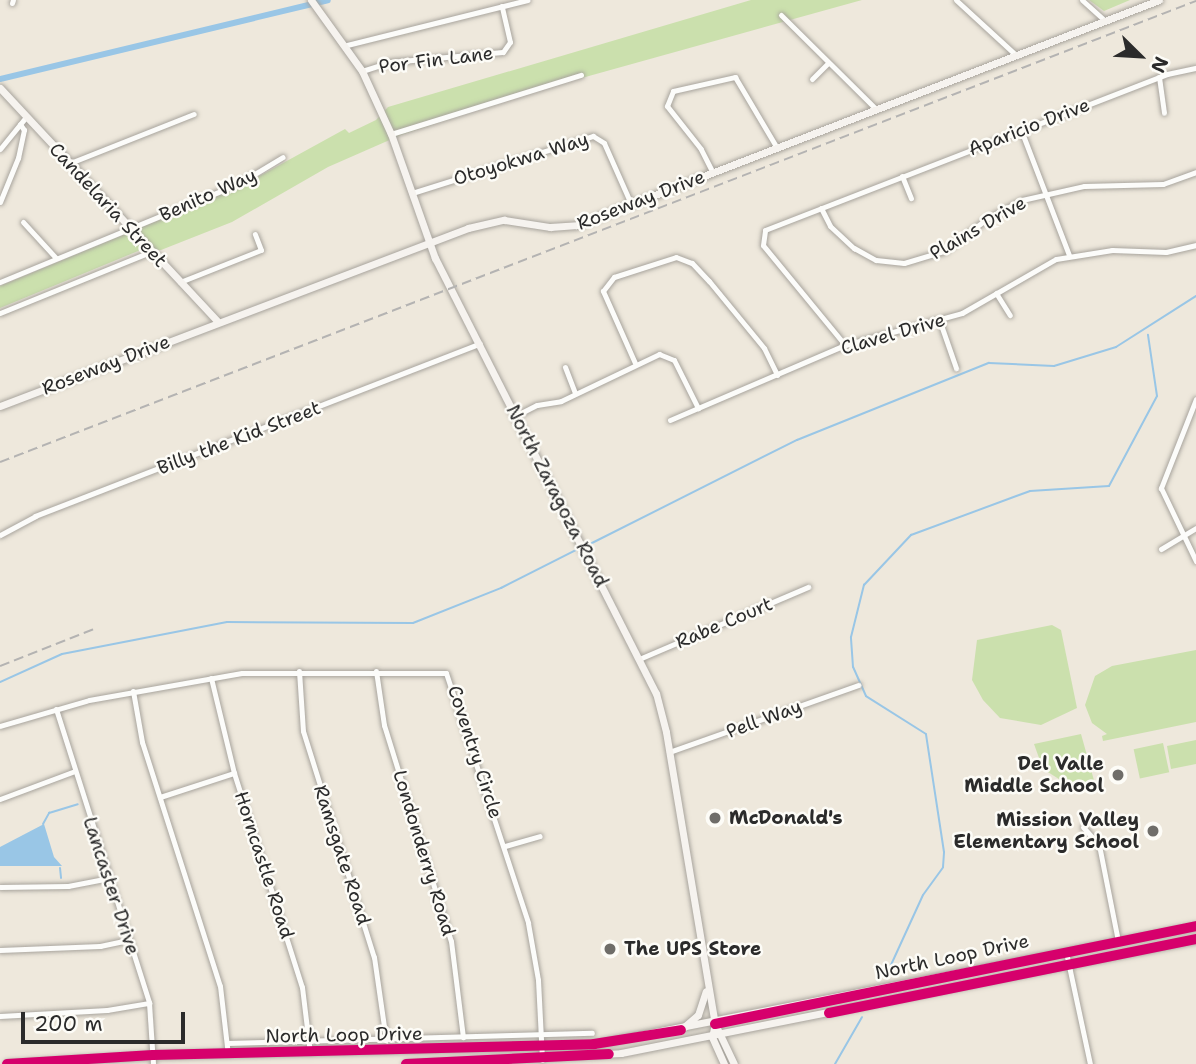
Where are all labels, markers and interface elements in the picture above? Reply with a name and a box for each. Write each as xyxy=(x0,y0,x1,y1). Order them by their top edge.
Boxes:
north arrow xyxy=(1105,21,1175,91)
street label: Por Fin Lane xyxy=(377,42,495,78)
text: N xyxy=(1145,53,1174,77)
street label: Aparicio Drive xyxy=(965,93,1093,161)
street label: Otoyokwa Way xyxy=(451,128,591,190)
street label: Candelaria Street xyxy=(44,138,172,272)
street label: Benito Way xyxy=(156,163,260,227)
street label: Roseway Drive xyxy=(574,165,708,235)
street label: Plains Drive xyxy=(926,191,1030,265)
street label: Clavel Drive xyxy=(838,308,948,360)
street label: Roseway Drive xyxy=(39,330,173,400)
street label: Billy the Kid Street xyxy=(154,396,324,480)
street label: North Zaragoza Road xyxy=(501,401,613,591)
street label: Rabe Court xyxy=(672,592,776,654)
street label: Coventry Circle xyxy=(443,683,507,821)
street label: Pell Way xyxy=(723,695,805,743)
place label: Del Valle Middle School xyxy=(964,753,1104,797)
street label: Londonderry Road xyxy=(388,767,460,939)
marker: Del Valle Middle School xyxy=(1110,767,1126,783)
street label: Ramsgate Road xyxy=(309,782,375,928)
street label: Horncastle Road xyxy=(229,788,299,942)
place label: McDonald's xyxy=(729,807,842,829)
place label: Mission Valley Elementary School xyxy=(953,809,1139,853)
marker: McDonald's xyxy=(707,810,723,826)
street label: Lancaster Drive xyxy=(78,814,144,958)
marker: Mission Valley Elementary School xyxy=(1145,823,1161,839)
street label: North Loop Drive xyxy=(873,930,1031,984)
place label: The UPS Store xyxy=(624,938,761,960)
marker: The UPS Store xyxy=(602,941,618,957)
scale bar xyxy=(24,998,189,1042)
text: 200 m xyxy=(34,1010,103,1038)
street label: North Loop Drive xyxy=(265,1022,423,1048)

